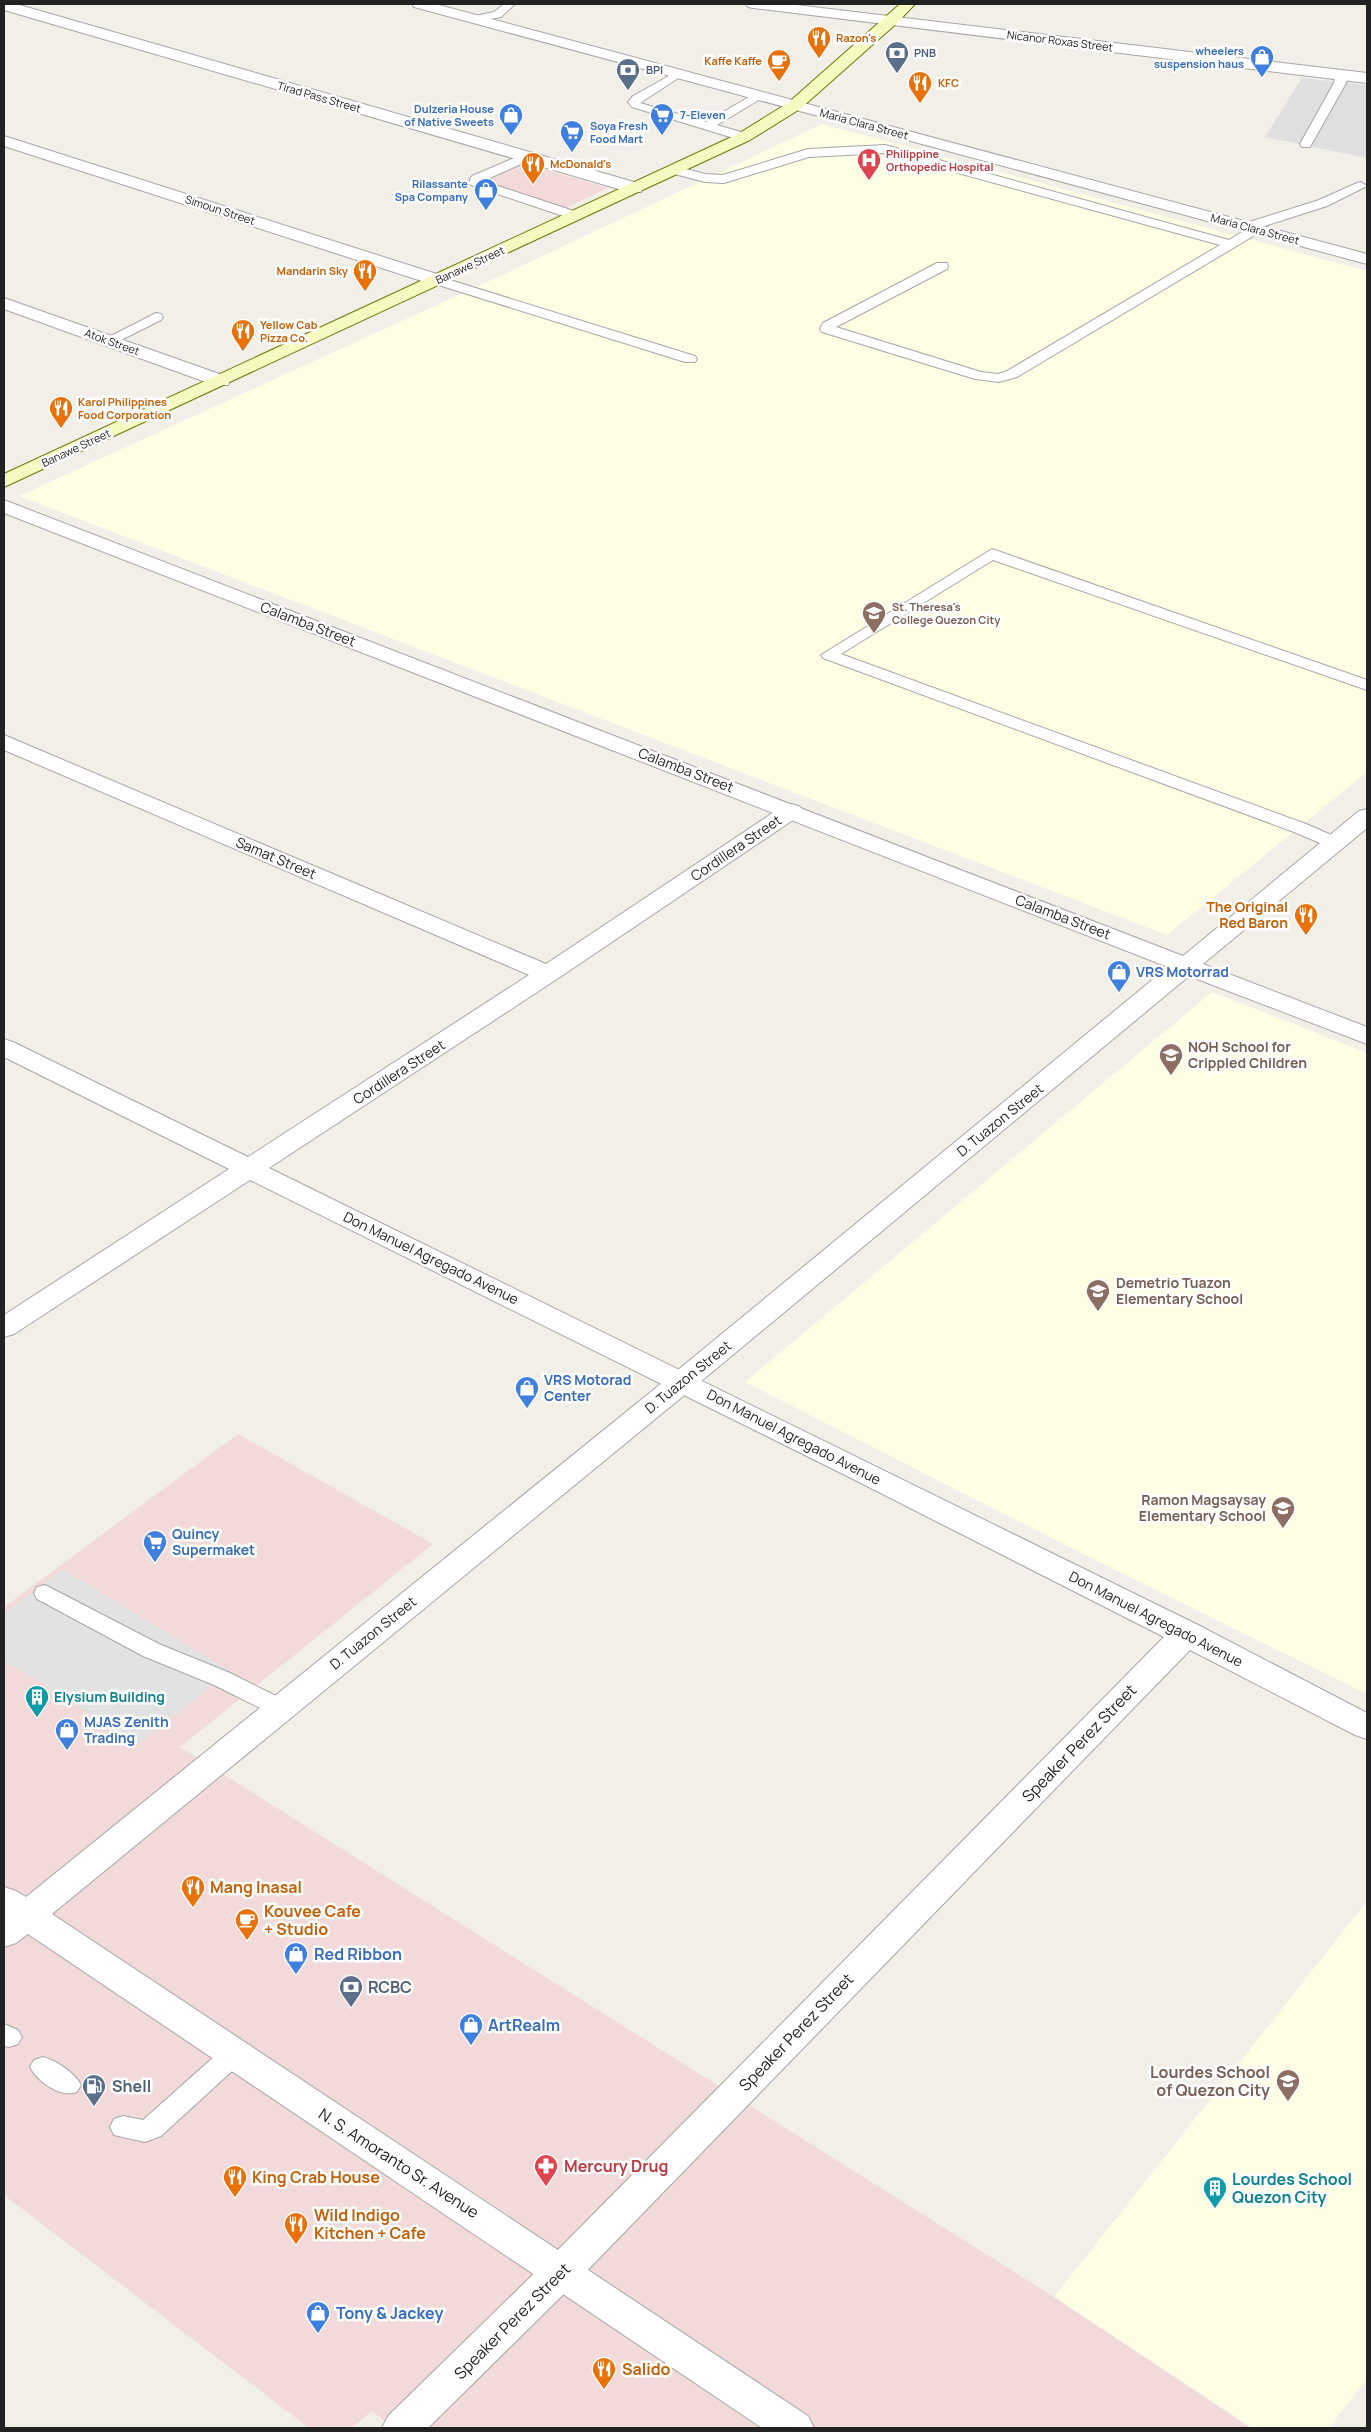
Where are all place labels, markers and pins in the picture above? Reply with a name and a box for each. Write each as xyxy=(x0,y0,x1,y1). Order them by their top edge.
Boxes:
restaurant icon: Razon's xyxy=(806,25,832,59)
place label: Razon's xyxy=(836,30,876,45)
bank icon: PNB xyxy=(884,40,910,74)
place label: wheelers suspension haus xyxy=(1154,43,1244,71)
shop icon: wheelers suspension haus xyxy=(1249,44,1275,78)
place label: PNB xyxy=(914,45,936,60)
cafe icon: Kaffe Kaffe xyxy=(766,48,792,82)
place label: Kaffe Kaffe xyxy=(704,53,762,68)
bank icon: BPI xyxy=(615,57,641,91)
place label: BPI xyxy=(646,62,663,77)
restaurant icon: KFC xyxy=(907,70,933,104)
place label: KFC xyxy=(938,75,959,90)
place label: Dulzeria House of Native Sweets xyxy=(404,101,494,129)
shop icon: Dulzeria House of Native Sweets xyxy=(498,102,524,136)
supermarket icon: 7-Eleven xyxy=(649,102,675,136)
place label: 7-Eleven xyxy=(680,107,726,122)
place label: Soya Fresh Food Mart xyxy=(590,118,648,146)
supermarket icon: Soya Fresh Food Mart xyxy=(559,119,585,153)
place label: Philippine Orthopedic Hospital xyxy=(886,146,993,174)
hospital icon: Philippine Orthopedic Hospital xyxy=(856,147,882,181)
restaurant icon: McDonald's xyxy=(520,151,546,185)
place label: McDonald's xyxy=(550,156,611,171)
place label: Rilassante Spa Company xyxy=(395,176,469,204)
shop icon: Rilassante Spa Company xyxy=(473,177,499,211)
restaurant icon: Mandarin Sky xyxy=(352,258,378,292)
place label: Mandarin Sky xyxy=(276,263,349,278)
place label: Yellow Cab Pizza Co. xyxy=(260,317,318,345)
restaurant icon: Yellow Cab Pizza Co. xyxy=(230,318,256,352)
place label: Karol Philippines Food Corporation xyxy=(78,394,171,422)
restaurant icon: Karol Philippines Food Corporation xyxy=(48,395,74,429)
place label: St. Theresa's College Quezon City xyxy=(892,599,1001,627)
school or university icon: St. Theresa's College Quezon City xyxy=(861,600,887,634)
place label: The Original Red Baron xyxy=(1206,897,1288,932)
restaurant icon: The Original Red Baron xyxy=(1293,902,1319,936)
shop icon: VRS Motorrad xyxy=(1106,959,1132,993)
place label: VRS Motorrad xyxy=(1136,962,1229,981)
place label: NOH School for Crippled Children xyxy=(1188,1037,1307,1072)
school or university icon: NOH School for Crippled Children xyxy=(1158,1042,1184,1076)
place label: Demetrio Tuazon Elementary School xyxy=(1116,1273,1243,1308)
school or university icon: Demetrio Tuazon Elementary School xyxy=(1085,1278,1111,1312)
place label: VRS Motorad Center xyxy=(544,1370,631,1405)
shop icon: VRS Motorad Center xyxy=(514,1375,540,1409)
place label: Ramon Magsaysay Elementary School xyxy=(1139,1490,1266,1525)
school or university icon: Ramon Magsaysay Elementary School xyxy=(1270,1495,1296,1529)
place label: Quincy Supermaket xyxy=(172,1524,255,1559)
supermarket icon: Quincy Supermaket xyxy=(142,1529,168,1563)
building icon: Elysium Building xyxy=(24,1684,50,1718)
place label: Elysium Building xyxy=(54,1687,165,1706)
place label: MJAS Zenith Trading xyxy=(84,1712,169,1747)
shop icon: MJAS Zenith Trading xyxy=(54,1717,80,1751)
restaurant icon: Mang Inasal xyxy=(180,1874,206,1908)
place label: Mang Inasal xyxy=(210,1876,302,1898)
place label: Kouvee Cafe + Studio xyxy=(264,1900,361,1940)
cafe icon: Kouvee Cafe + Studio xyxy=(234,1907,260,1941)
shop icon: Red Ribbon xyxy=(283,1941,309,1975)
place label: Red Ribbon xyxy=(314,1943,402,1965)
bank icon: RCBC xyxy=(338,1974,364,2008)
place label: RCBC xyxy=(368,1976,412,1998)
shop icon: ArtRealm xyxy=(458,2012,484,2046)
place label: ArtRealm xyxy=(488,2014,560,2036)
place label: Lourdes School of Quezon City xyxy=(1150,2061,1270,2101)
school or university icon: Lourdes School of Quezon City xyxy=(1275,2068,1301,2102)
fuel station icon: Shell xyxy=(81,2073,107,2107)
place label: Shell xyxy=(112,2075,151,2097)
pharmacy icon: Mercury Drug xyxy=(533,2153,559,2187)
place label: Mercury Drug xyxy=(564,2155,668,2177)
restaurant icon: King Crab House xyxy=(222,2164,248,2198)
place label: King Crab House xyxy=(252,2166,380,2188)
place label: Lourdes School Quezon City xyxy=(1232,2168,1352,2208)
building icon: Lourdes School Quezon City xyxy=(1202,2175,1228,2209)
place label: Wild Indigo Kitchen + Cafe xyxy=(314,2204,426,2244)
restaurant icon: Wild Indigo Kitchen + Cafe xyxy=(283,2211,309,2245)
shop icon: Tony & Jackey xyxy=(305,2300,331,2334)
place label: Tony & Jackey xyxy=(336,2302,443,2324)
restaurant icon: Salido xyxy=(591,2356,617,2390)
place label: Salido xyxy=(622,2358,671,2380)

